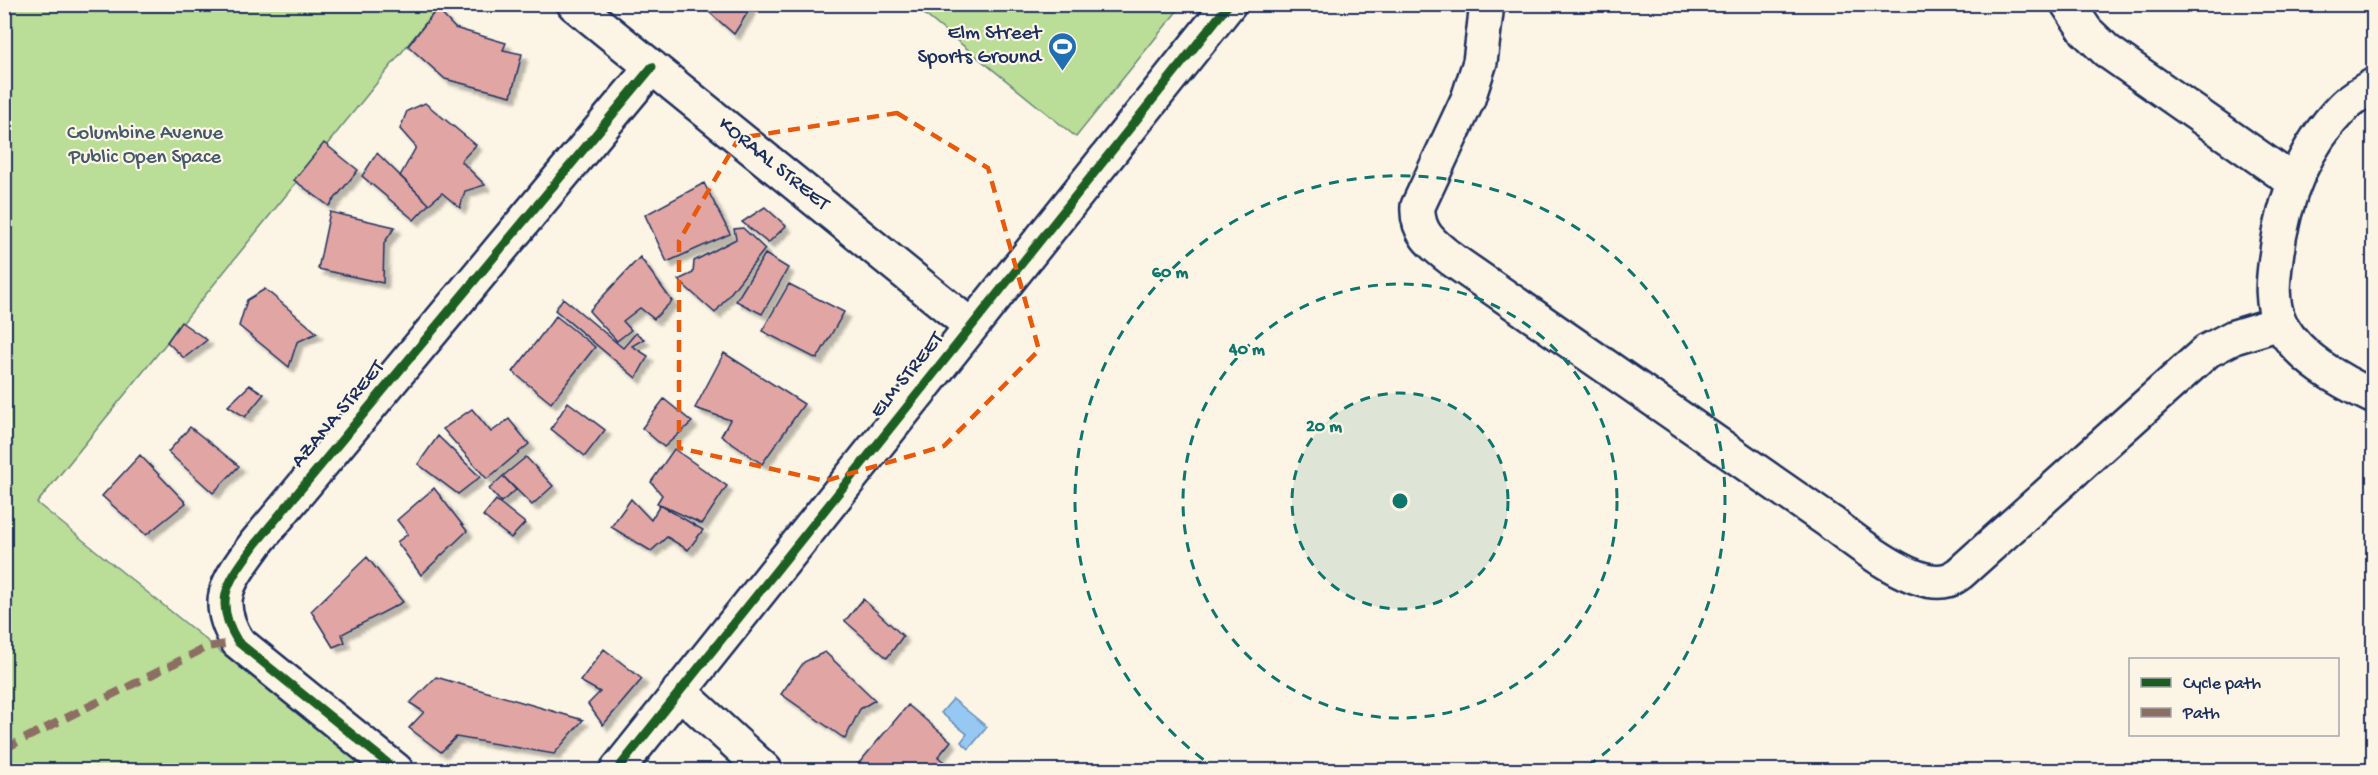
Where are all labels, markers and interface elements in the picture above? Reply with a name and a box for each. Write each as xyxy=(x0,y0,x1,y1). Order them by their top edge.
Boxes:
place label: Elm Street Sports Ground xyxy=(918,22,1043,71)
sports icon: Elm Street Sports Ground xyxy=(1046,30,1078,72)
street label: KORAAL STREET xyxy=(712,113,834,218)
park label: Columbine Avenue Public Open Space xyxy=(67,122,224,171)
text: 60 m xyxy=(1152,263,1188,284)
street label: ELM STREET xyxy=(866,327,951,424)
text: 40 m xyxy=(1228,340,1265,361)
street label: AZANA STREET xyxy=(287,356,392,474)
text: 20 m xyxy=(1306,417,1342,438)
centre of rings xyxy=(1390,491,1410,511)
legend xyxy=(2129,658,2339,736)
text: Cycle path xyxy=(2183,674,2261,695)
text: Path xyxy=(2182,704,2220,725)

